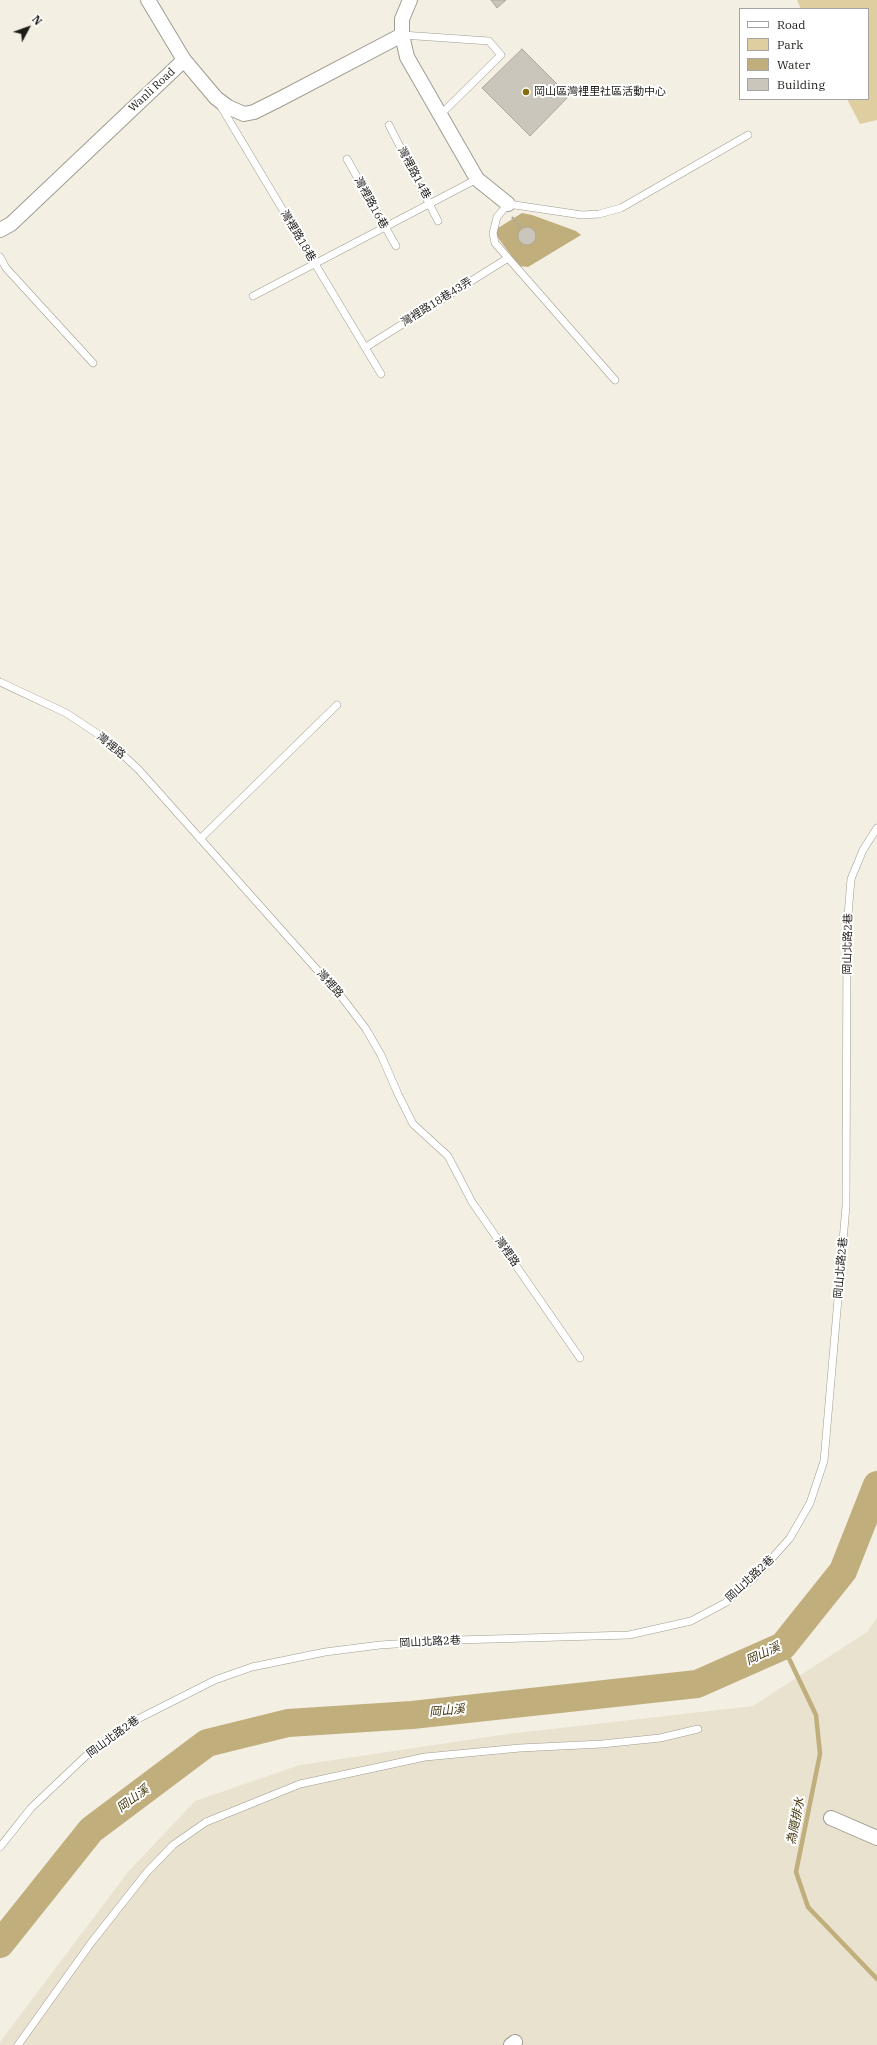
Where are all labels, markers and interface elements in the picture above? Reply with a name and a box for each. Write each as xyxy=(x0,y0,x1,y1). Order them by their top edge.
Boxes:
north arrow xyxy=(8,8,48,48)
legend xyxy=(739,8,869,100)
text: N xyxy=(29,12,45,28)
text: Road xyxy=(777,17,806,32)
text: Park xyxy=(777,37,803,52)
text: Water xyxy=(777,57,810,72)
street label: Wanli Road xyxy=(126,65,178,115)
text: Building xyxy=(777,77,825,92)
place label: 岡山區灣裡里社區活動中心 xyxy=(534,85,666,99)
marker: 岡山區灣裡里社區活動中心 xyxy=(521,87,531,97)
street label: 灣裡路14巷 xyxy=(395,145,433,201)
street label: 灣裡路16巷 xyxy=(351,175,391,231)
street label: 灣裡路18巷 xyxy=(278,208,318,264)
street label: 灣裡路18巷43弄 xyxy=(399,275,475,329)
street label: 灣裡路 xyxy=(94,730,128,762)
street label: 岡山北路2巷 xyxy=(841,913,855,975)
street label: 灣裡路 xyxy=(314,967,346,1001)
street label: 灣裡路 xyxy=(492,1235,522,1269)
street label: 岡山北路2巷 xyxy=(832,1237,850,1299)
street label: 岡山北路2巷 xyxy=(723,1553,777,1605)
street label: 岡山北路2巷 xyxy=(399,1634,461,1650)
water label: 岡山溪 xyxy=(744,1640,782,1668)
water label: 岡山溪 xyxy=(428,1702,466,1720)
street label: 岡山北路2巷 xyxy=(84,1714,142,1760)
water label: 岡山溪 xyxy=(114,1782,152,1816)
water label: 為隨排水 xyxy=(784,1796,808,1846)

